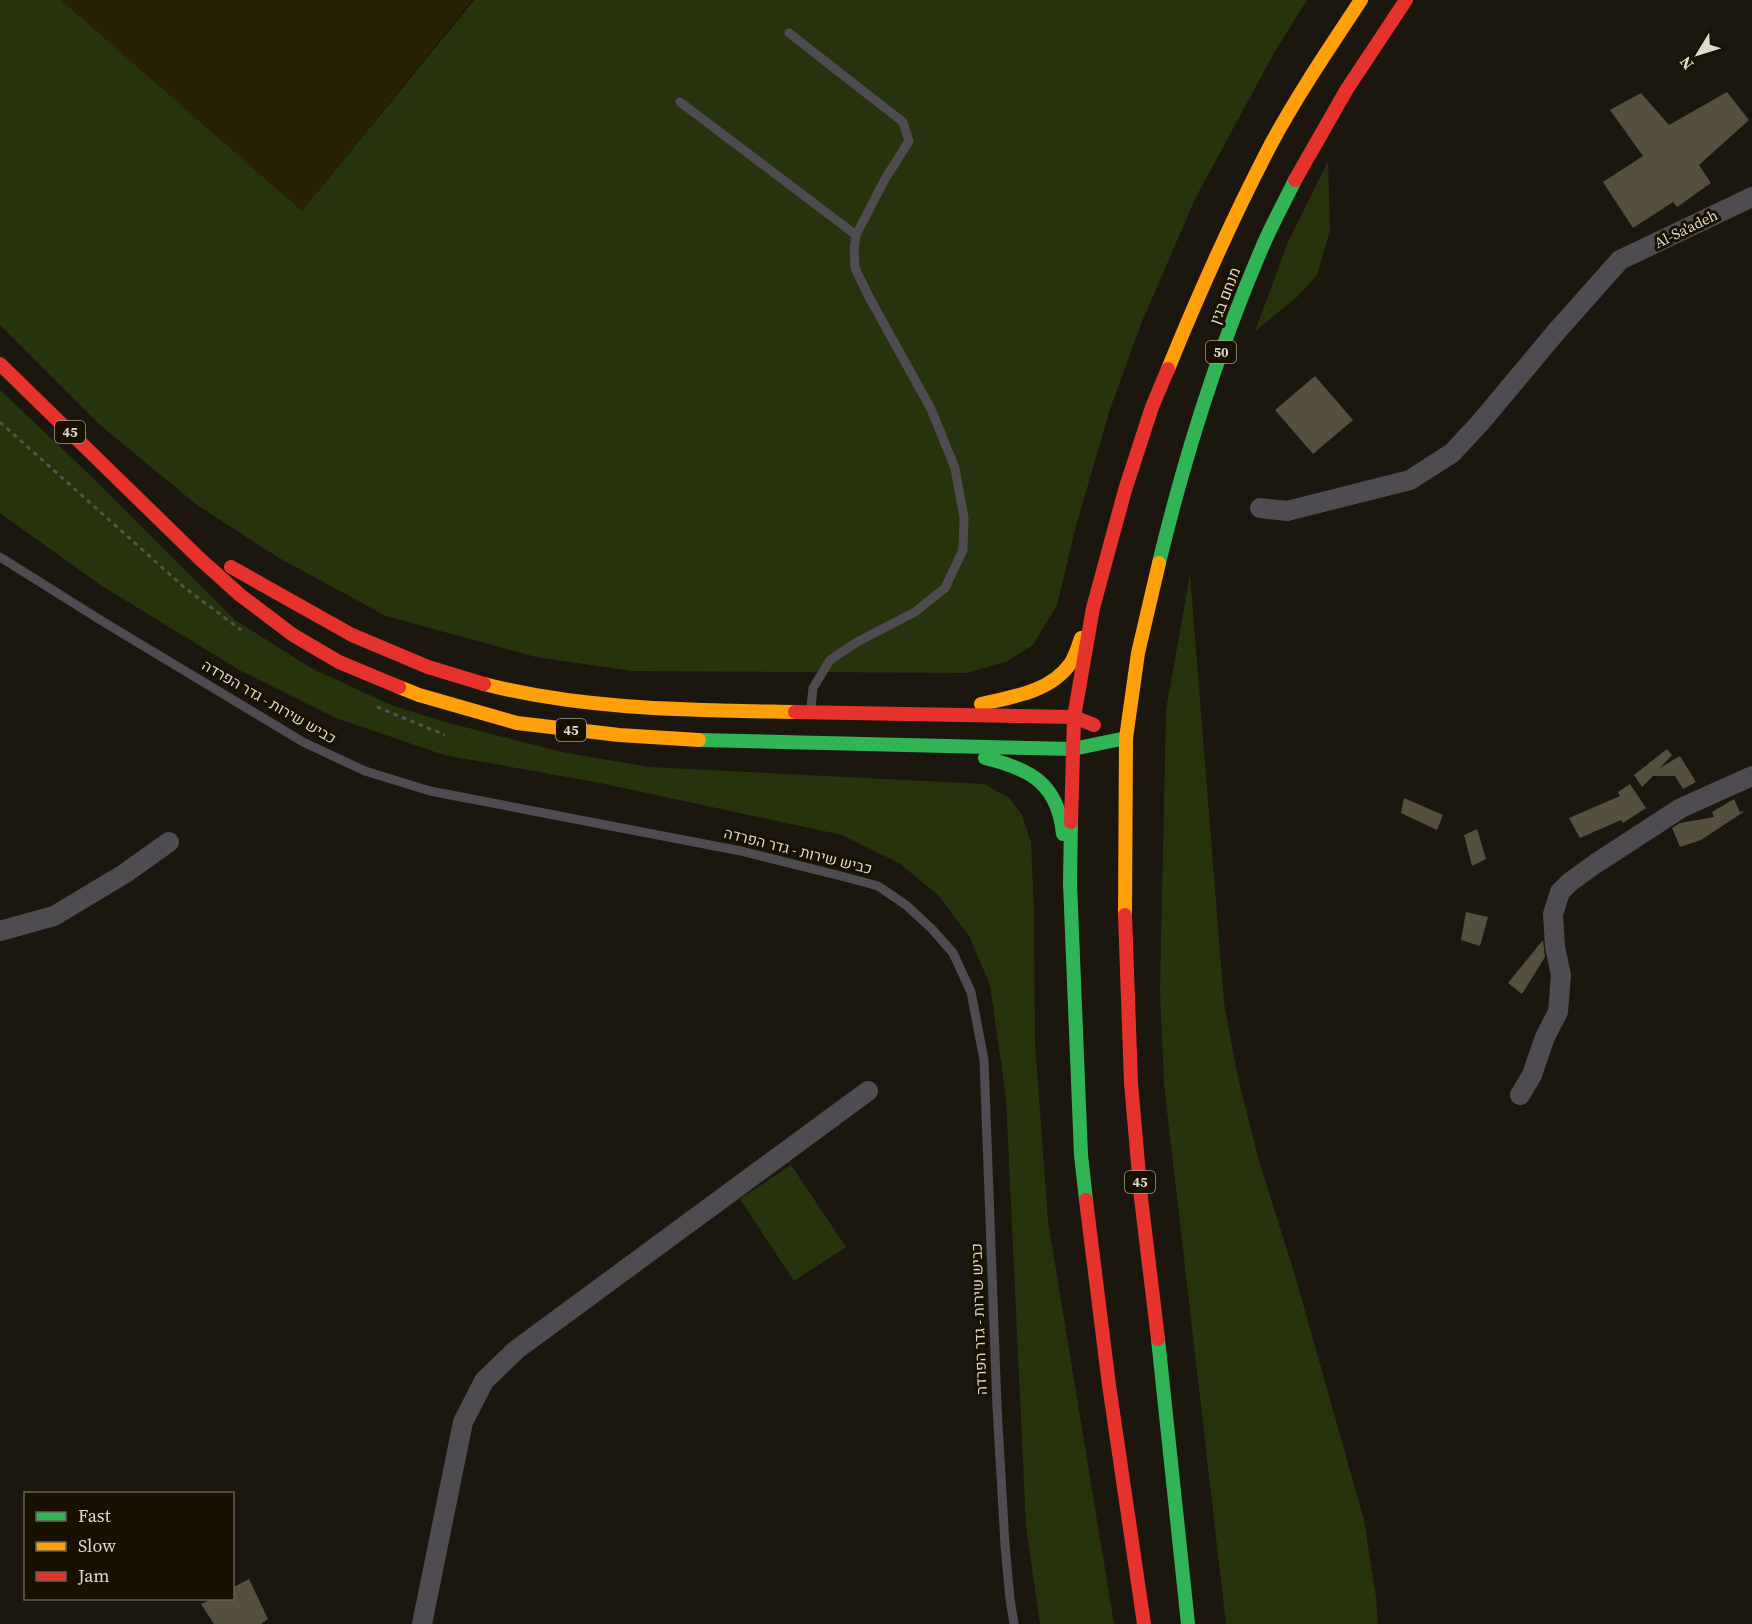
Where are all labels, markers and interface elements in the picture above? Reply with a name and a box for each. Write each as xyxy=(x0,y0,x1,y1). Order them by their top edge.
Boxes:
north arrow xyxy=(1668,24,1728,84)
text: N xyxy=(1674,52,1698,75)
street label: Al-Sa'adeh xyxy=(1650,204,1721,253)
street label: מנחם בגין xyxy=(1204,264,1245,327)
road number: 50 xyxy=(1206,341,1236,363)
road number: 45 xyxy=(55,421,85,443)
street label: כביש שירות - גדר הפרדה xyxy=(198,655,340,749)
road number: 45 xyxy=(556,719,586,741)
street label: כביש שירות - גדר הפרדה xyxy=(722,822,874,879)
road number: 45 xyxy=(1125,1171,1155,1193)
street label: כביש שירות - גדר הפרדה xyxy=(965,1243,992,1395)
legend xyxy=(24,1492,234,1600)
text: Fast xyxy=(78,1503,111,1528)
text: Slow xyxy=(78,1533,116,1558)
text: Jam xyxy=(77,1563,110,1588)

